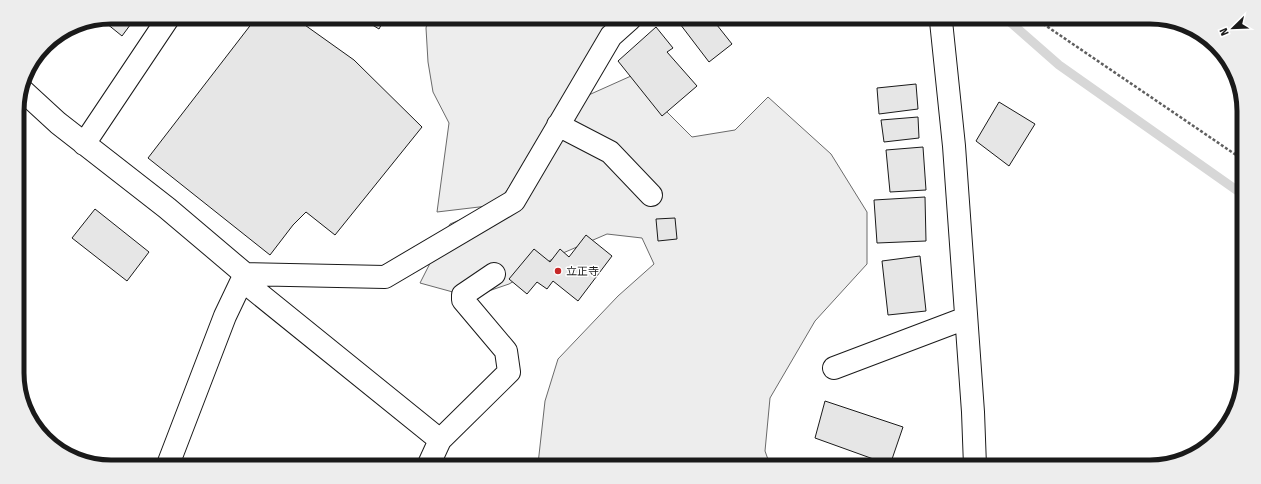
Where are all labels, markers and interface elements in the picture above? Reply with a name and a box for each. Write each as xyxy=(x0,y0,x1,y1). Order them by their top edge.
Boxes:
north arrow xyxy=(1213,8,1253,48)
text: N xyxy=(1217,26,1232,38)
place label: 立正寺 xyxy=(566,265,599,278)
marker: 立正寺 xyxy=(553,266,563,276)

